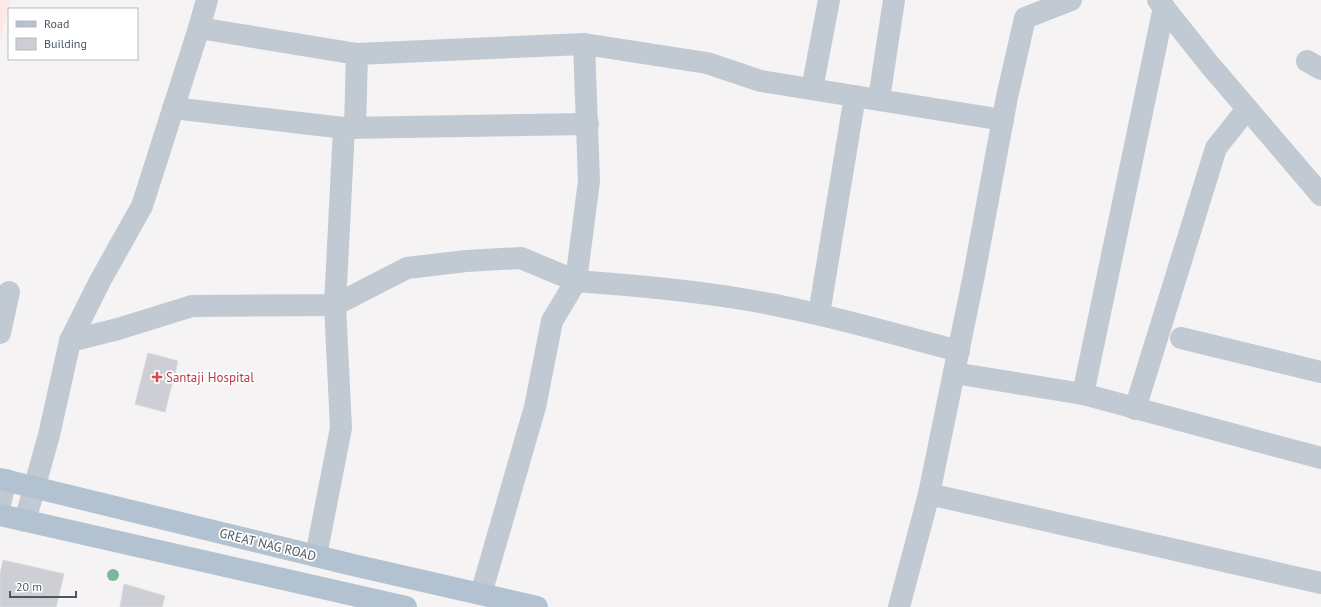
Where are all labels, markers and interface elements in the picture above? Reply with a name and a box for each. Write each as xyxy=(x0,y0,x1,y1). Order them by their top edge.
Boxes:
legend xyxy=(8,8,138,60)
text: Road xyxy=(44,16,69,31)
text: Building xyxy=(44,36,87,51)
place label: Santaji Hospital xyxy=(166,369,254,386)
marker: Santaji Hospital xyxy=(151,371,163,383)
street label: GREAT NAG ROAD xyxy=(218,524,318,565)
scale bar xyxy=(10,573,76,599)
text: 20 m xyxy=(16,579,42,594)

